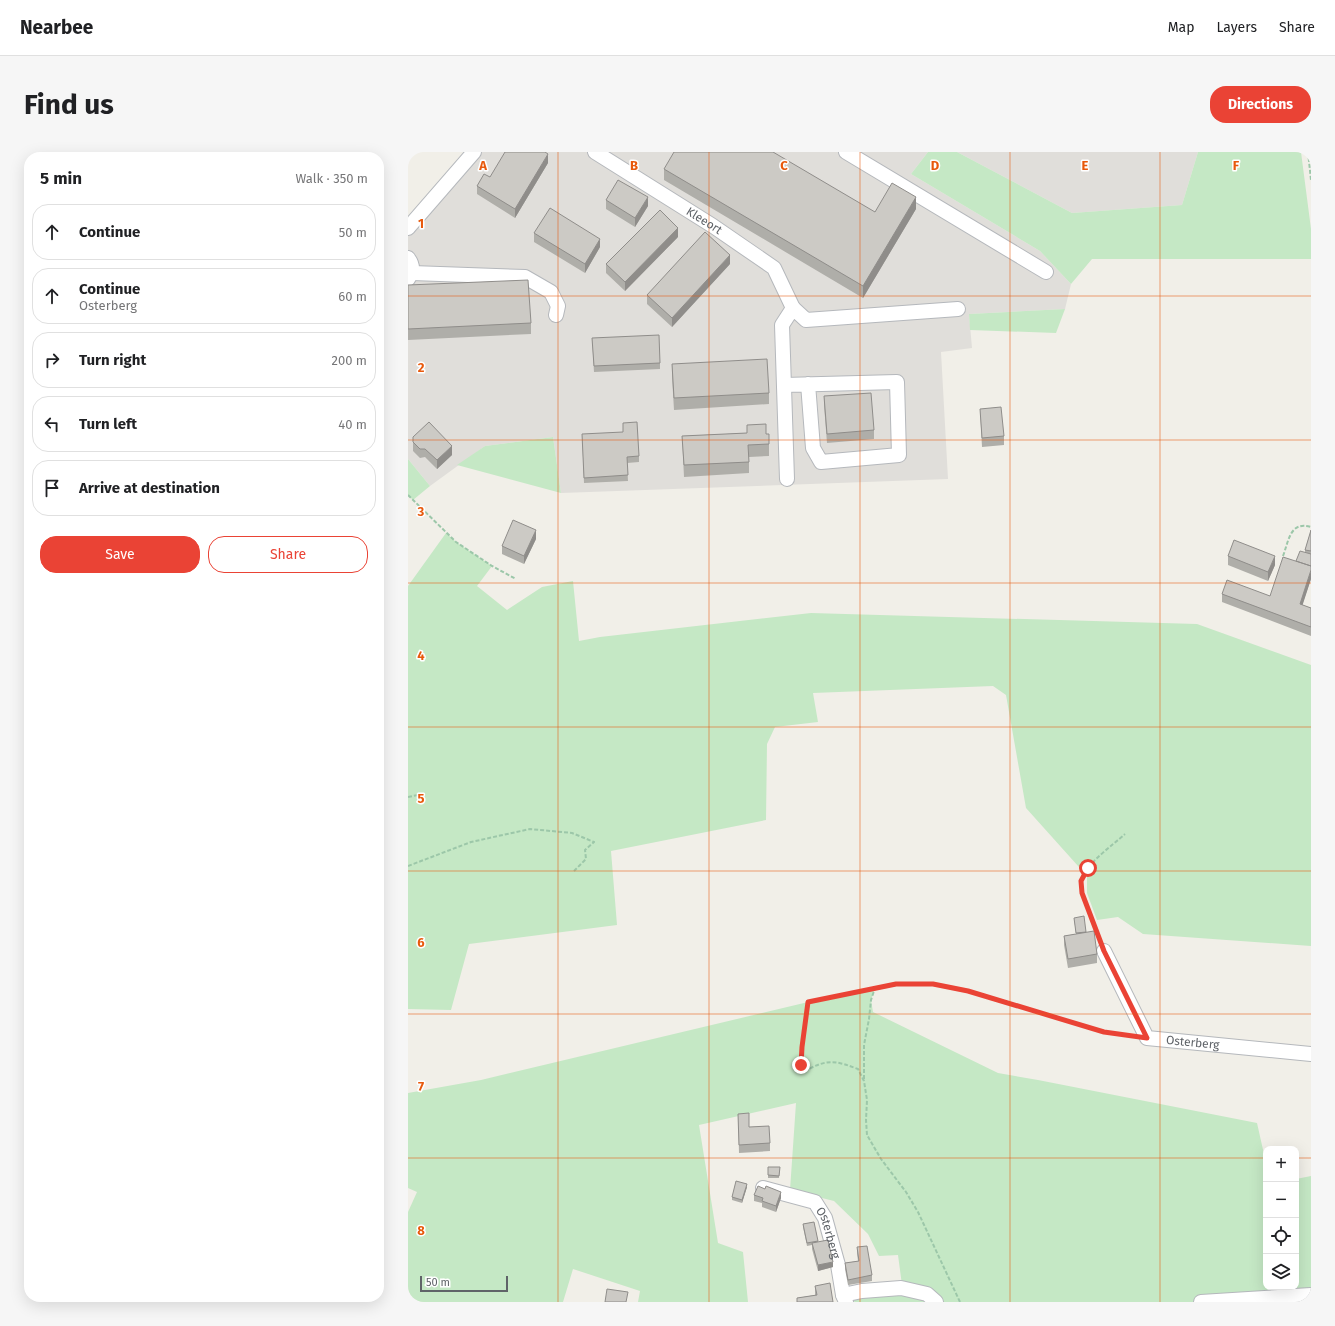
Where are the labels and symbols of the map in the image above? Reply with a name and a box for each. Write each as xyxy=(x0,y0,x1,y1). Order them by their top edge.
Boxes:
text: A xyxy=(478,158,487,173)
text: B xyxy=(630,158,638,173)
text: C xyxy=(780,158,788,173)
text: D xyxy=(931,158,940,173)
text: E xyxy=(1082,158,1089,173)
text: F xyxy=(1233,158,1240,173)
street label: Kleeort xyxy=(684,204,725,238)
text: 1 xyxy=(418,216,424,231)
text: 2 xyxy=(418,360,425,375)
text: 3 xyxy=(417,504,425,519)
text: 4 xyxy=(417,648,425,663)
text: 5 xyxy=(418,791,425,806)
route start xyxy=(1079,859,1097,877)
text: 6 xyxy=(417,935,425,950)
street label: Osterberg xyxy=(1165,1033,1221,1052)
route end xyxy=(792,1056,810,1074)
text: 7 xyxy=(418,1079,424,1094)
street label: Osterberg xyxy=(813,1204,843,1261)
text: 8 xyxy=(417,1223,425,1238)
scale bar xyxy=(420,1274,508,1293)

